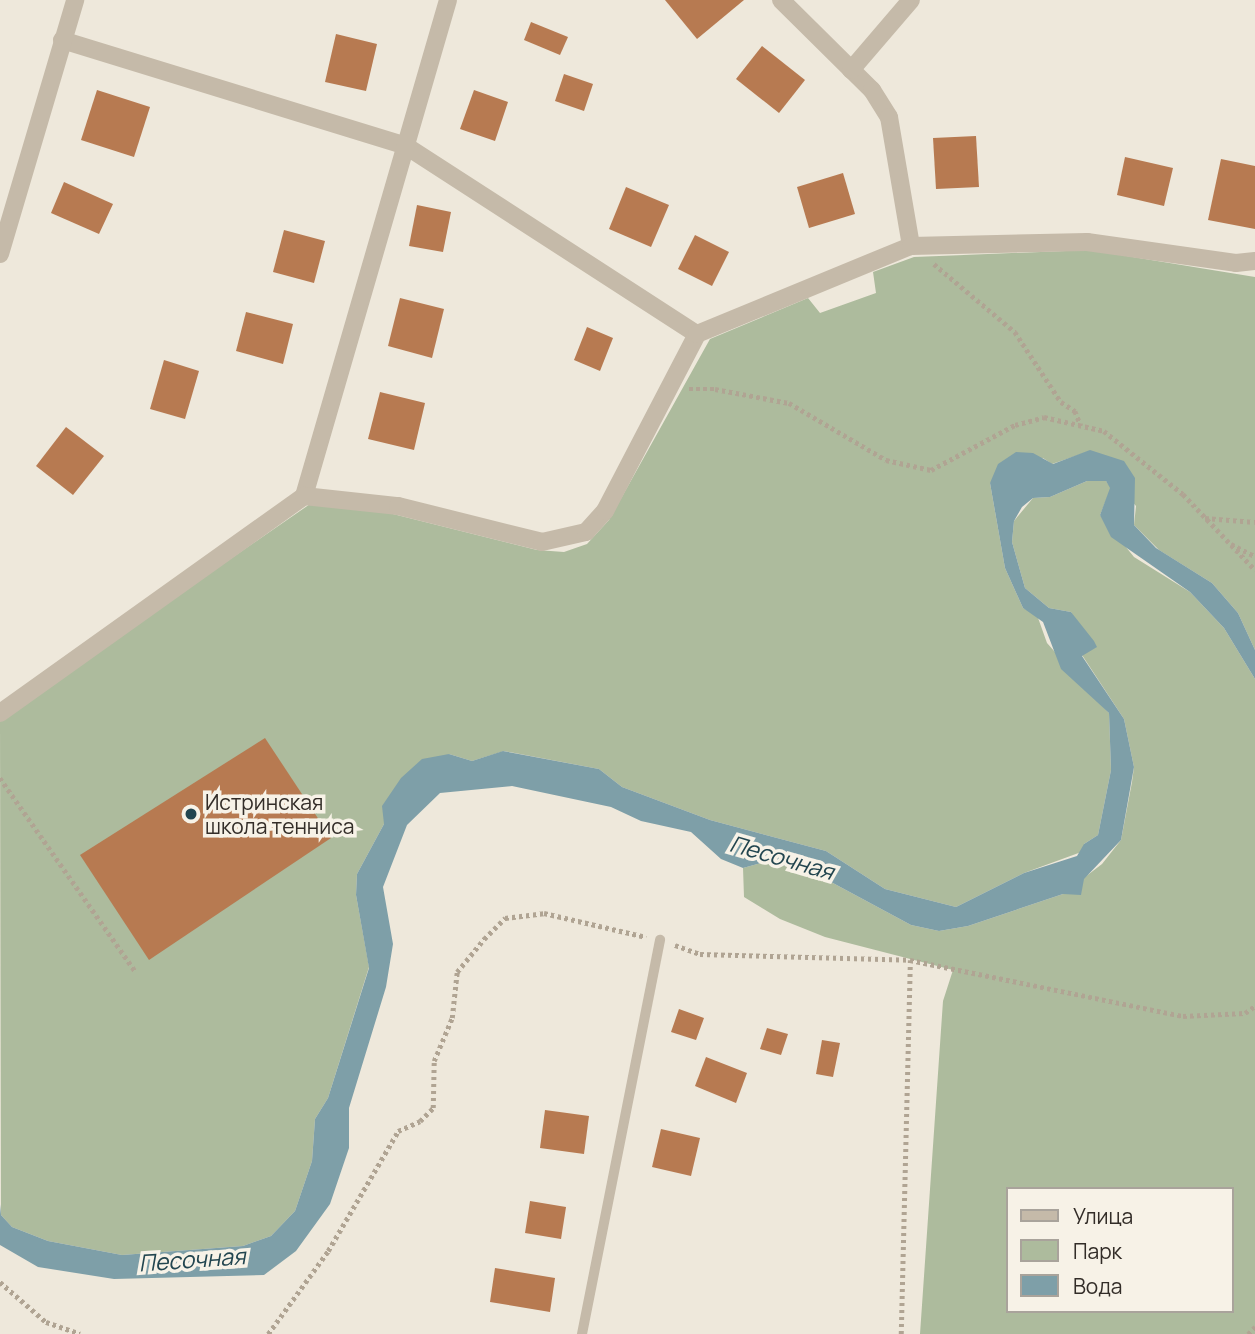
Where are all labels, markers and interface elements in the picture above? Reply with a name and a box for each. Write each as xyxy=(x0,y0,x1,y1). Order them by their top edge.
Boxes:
place label: Истринская школа тенниса xyxy=(205,789,354,839)
marker: Истринская школа тенниса xyxy=(183,806,199,822)
water label: Песочная xyxy=(727,829,837,885)
legend xyxy=(1006,1187,1234,1313)
text: Улица xyxy=(1073,1202,1133,1230)
text: Парк xyxy=(1073,1237,1122,1265)
water label: Песочная xyxy=(138,1242,246,1276)
text: Вода xyxy=(1073,1272,1123,1300)

